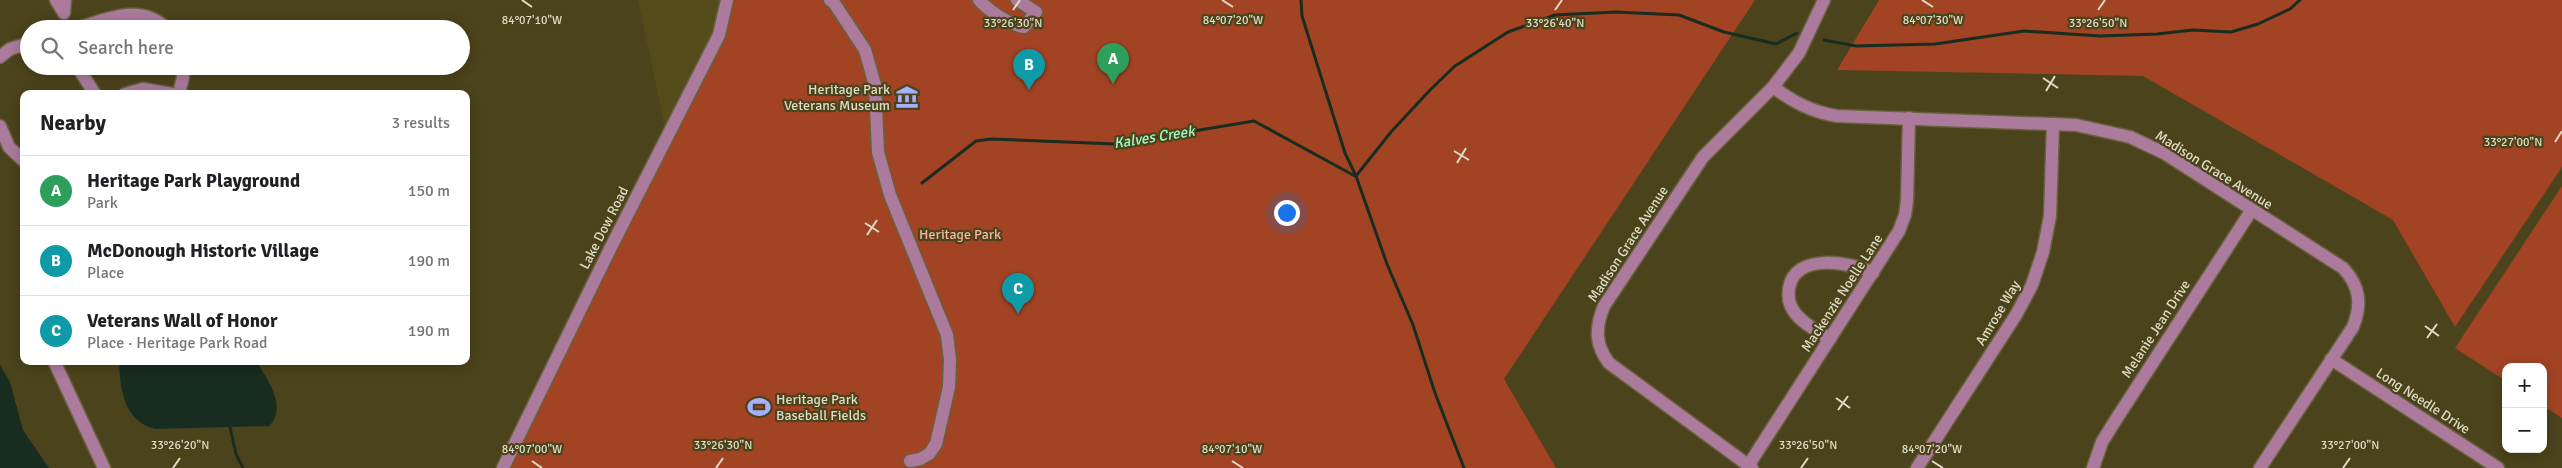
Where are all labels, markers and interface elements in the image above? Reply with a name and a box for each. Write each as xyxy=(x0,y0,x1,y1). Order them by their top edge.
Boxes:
text: 84°07'10"W xyxy=(502,13,562,28)
text: 84°07'20"W xyxy=(1203,13,1263,28)
text: 84°07'30"W xyxy=(1903,13,1963,28)
text: 33°26'30"N xyxy=(984,16,1042,31)
text: 33°26'40"N xyxy=(1526,16,1584,31)
text: 33°26'50"N xyxy=(2069,16,2127,31)
search box xyxy=(20,20,470,75)
icon: search xyxy=(38,34,66,62)
text: Search here xyxy=(78,36,174,60)
pin: A xyxy=(1097,43,1129,84)
pin: B xyxy=(1013,49,1045,90)
place label: Heritage Park Veterans Museum xyxy=(784,81,890,114)
museum icon: Heritage Park Veterans Museum xyxy=(894,84,920,110)
text: Nearby xyxy=(40,110,106,136)
text: 3 results xyxy=(391,113,450,133)
water label: Kalves Creek xyxy=(1112,121,1197,152)
street label: Madison Grace Avenue xyxy=(2152,127,2276,213)
text: 33°27'00"N xyxy=(2484,135,2542,150)
text: Heritage Park Playground xyxy=(87,169,300,193)
text: A xyxy=(51,181,61,201)
text: 150 m xyxy=(408,181,450,201)
street label: Madison Grace Avenue xyxy=(1584,183,1672,305)
street label: Lake Dow Road xyxy=(576,184,632,272)
text: Park xyxy=(87,193,118,213)
your location xyxy=(1274,200,1300,226)
park label: Heritage Park xyxy=(919,226,1001,243)
street label: Mackenzie Noelle Lane xyxy=(1798,231,1886,355)
text: McDonough Historic Village xyxy=(87,239,319,263)
text: B xyxy=(51,251,61,271)
text: 190 m xyxy=(408,251,450,271)
text: Place xyxy=(87,263,124,283)
pin: C xyxy=(1002,273,1034,314)
street label: Amrose Way xyxy=(1972,277,2024,349)
street label: Melanie Jean Drive xyxy=(2118,277,2194,381)
text: Veterans Wall of Honor xyxy=(87,309,278,333)
text: C xyxy=(51,321,61,341)
text: 190 m xyxy=(408,321,450,341)
text: Place · Heritage Park Road xyxy=(87,333,268,353)
map controls xyxy=(2502,363,2547,453)
button: + xyxy=(2502,363,2547,408)
street label: Long Needle Drive xyxy=(2373,364,2473,438)
place label: Heritage Park Baseball Fields xyxy=(776,391,866,424)
sports icon: Heritage Park Baseball Fields xyxy=(746,394,772,420)
button: − xyxy=(2502,408,2547,453)
text: 33°26'20"N xyxy=(151,438,209,453)
text: 33°26'30"N xyxy=(694,438,752,453)
text: 33°26'50"N xyxy=(1779,438,1837,453)
text: 33°27'00"N xyxy=(2321,438,2379,453)
text: 84°07'00"W xyxy=(502,442,562,457)
text: 84°07'10"W xyxy=(1202,442,1262,457)
text: 84°07'20"W xyxy=(1902,442,1962,457)

